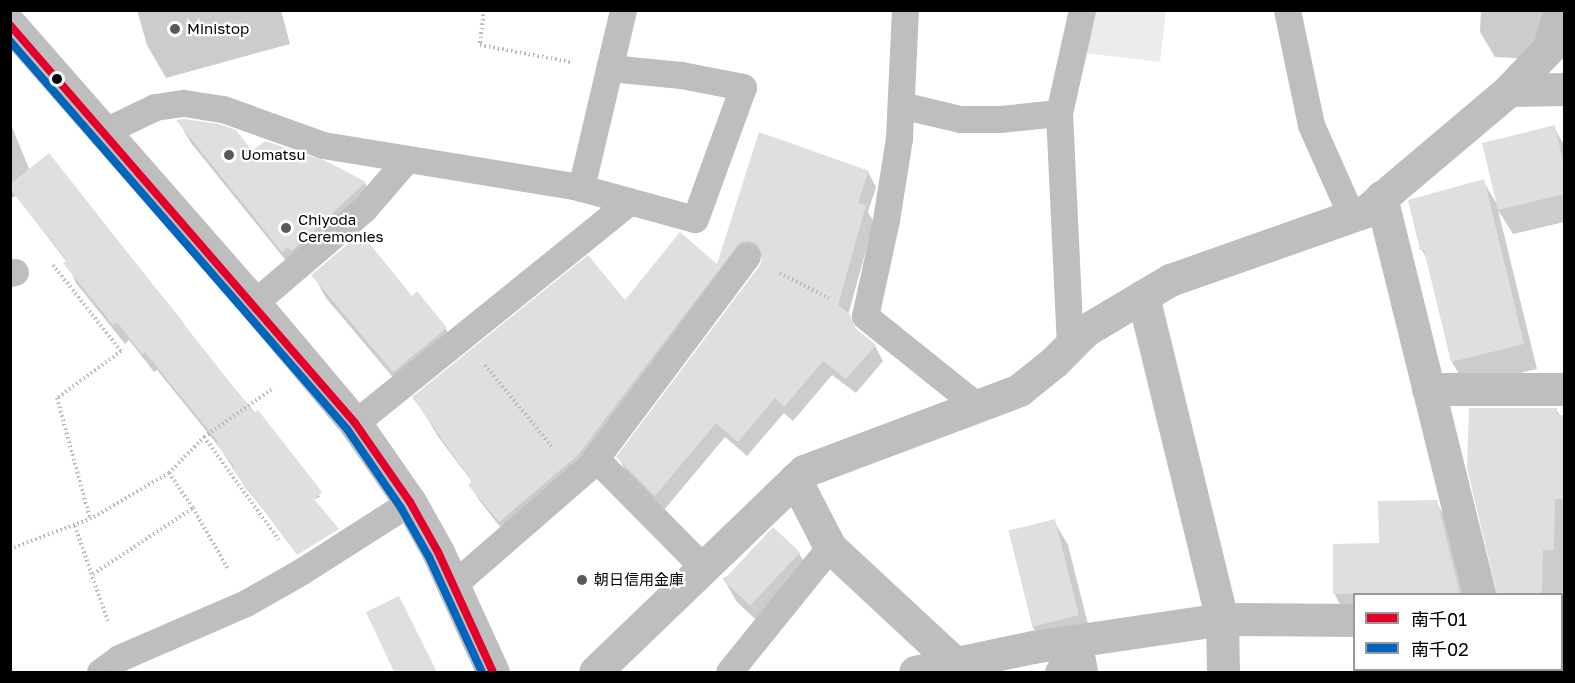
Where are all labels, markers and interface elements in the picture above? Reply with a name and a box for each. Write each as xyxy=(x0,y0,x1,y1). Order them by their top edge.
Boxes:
place label: Ministop xyxy=(187,20,249,38)
marker: Ministop xyxy=(168,22,182,36)
unlabelled marker xyxy=(51,73,63,85)
place label: Uomatsu xyxy=(241,146,306,164)
marker: Uomatsu xyxy=(222,148,236,162)
place label: Chiyoda Ceremonies xyxy=(298,210,383,245)
marker: Chiyoda Ceremonies xyxy=(279,221,293,235)
place label: 朝日信用金庫 xyxy=(594,571,684,589)
marker: 朝日信用金庫 xyxy=(575,573,589,587)
legend xyxy=(1353,593,1563,671)
text: 南千01 xyxy=(1411,608,1467,630)
text: 南千02 xyxy=(1411,638,1469,660)

